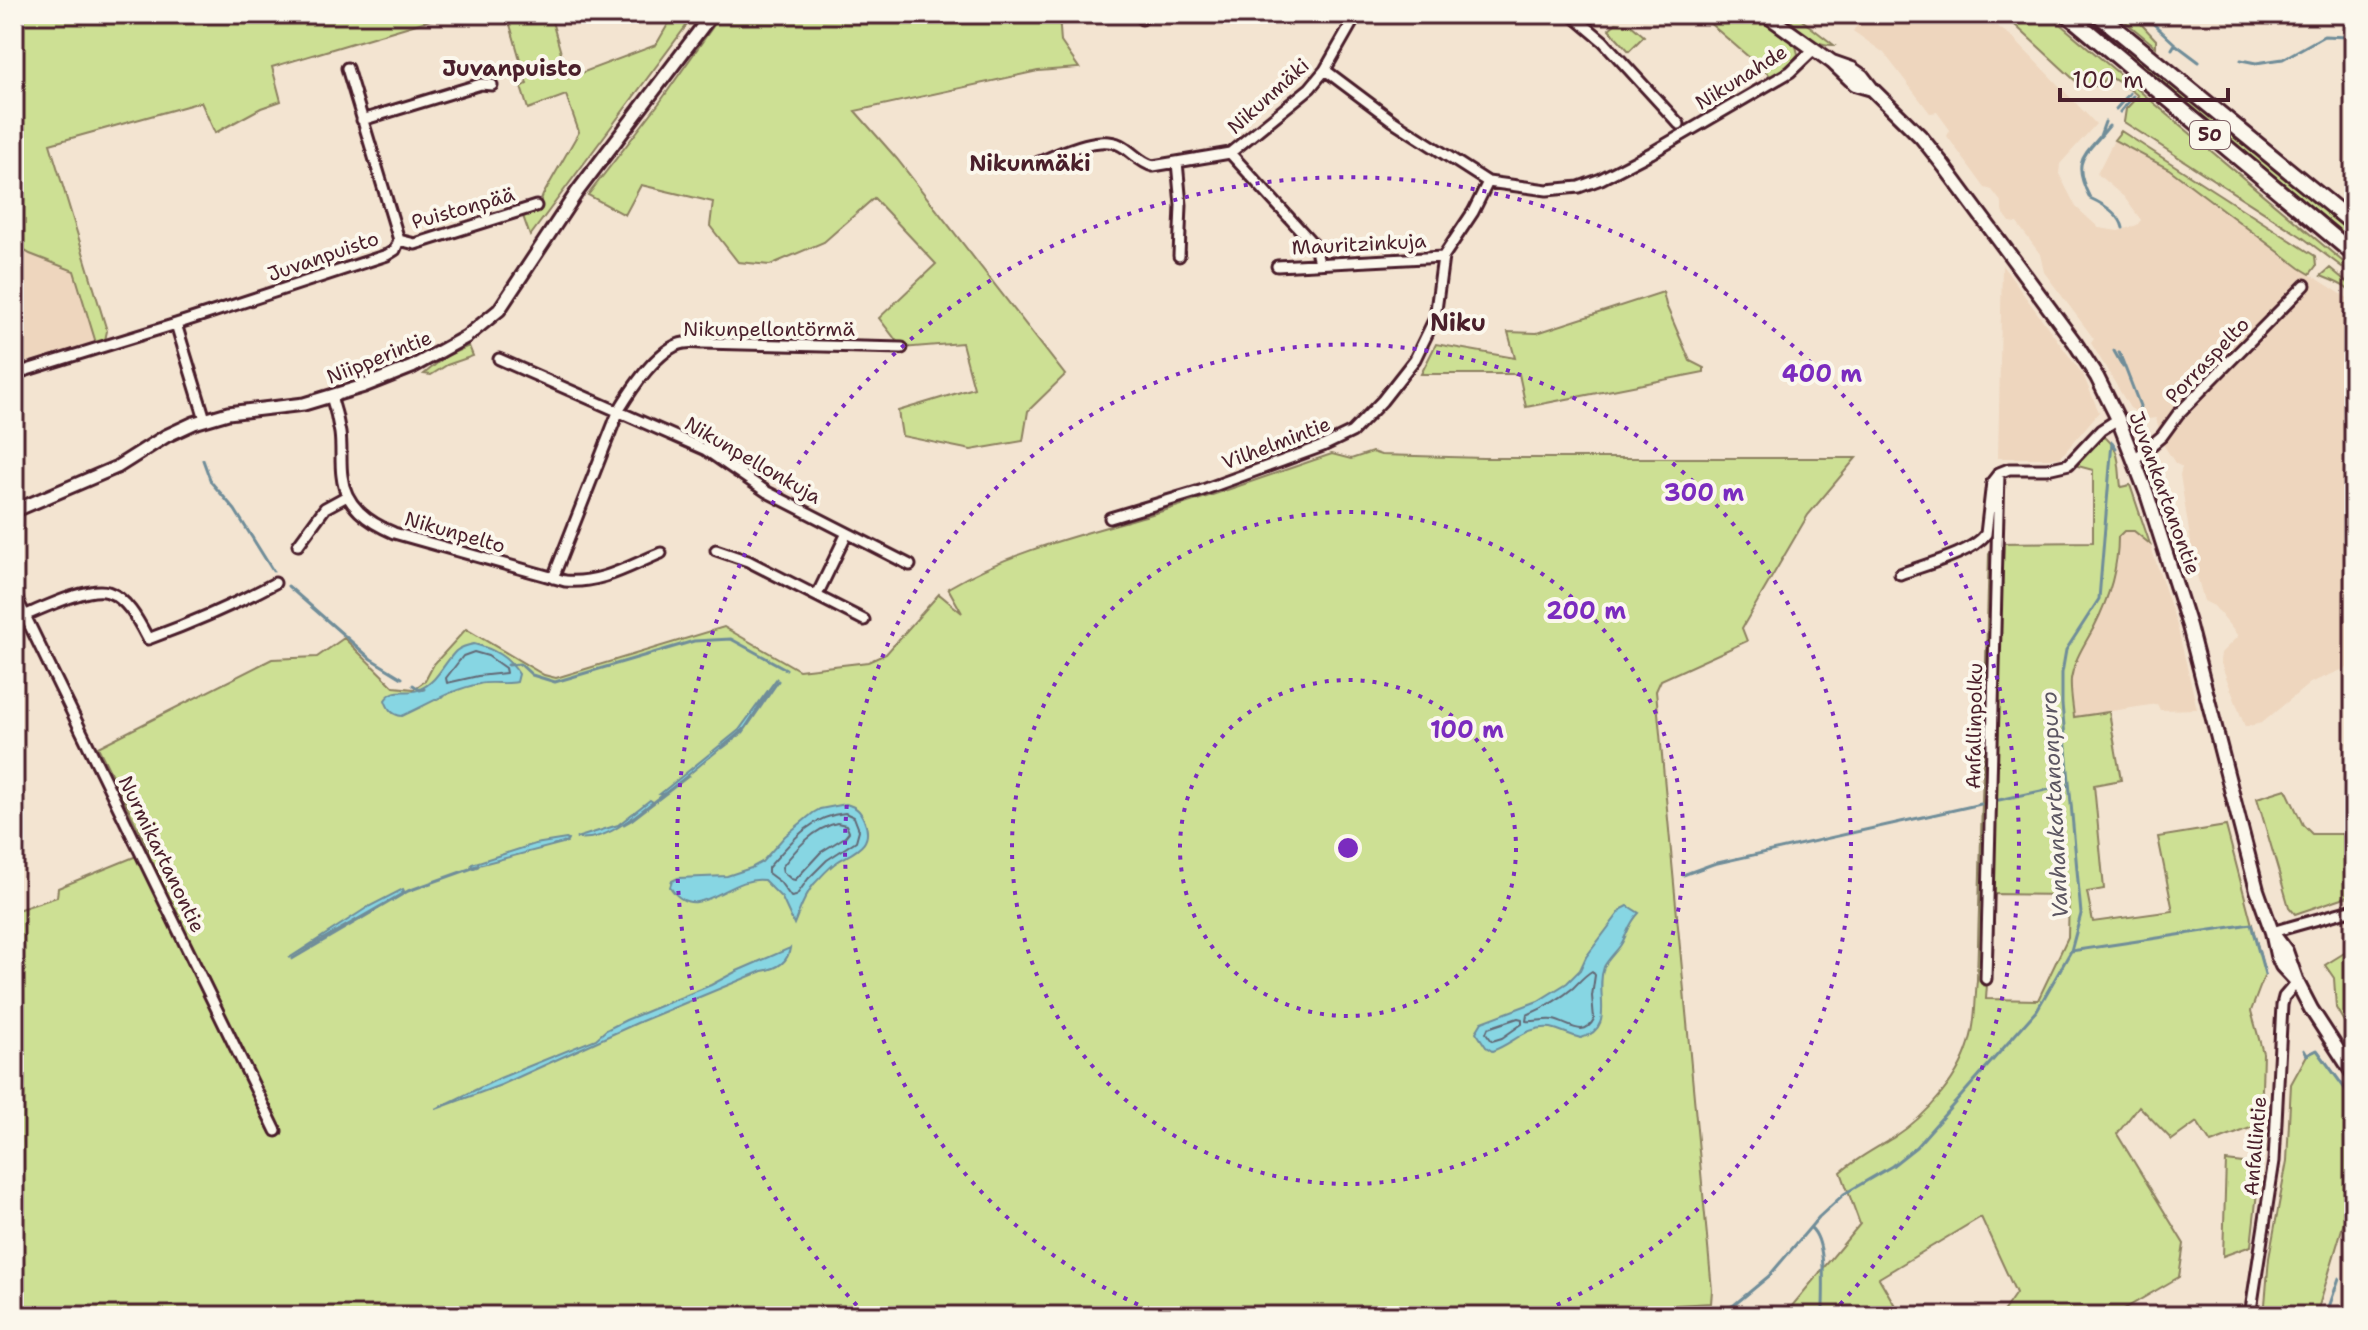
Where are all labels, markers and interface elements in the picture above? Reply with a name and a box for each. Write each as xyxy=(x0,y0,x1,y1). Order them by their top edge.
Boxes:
street label: Nikunahde xyxy=(1690,39,1792,115)
street label: Nikunmäki xyxy=(1222,52,1314,140)
scale bar xyxy=(2060,52,2228,102)
district label: Juvanpuisto xyxy=(442,54,582,83)
text: 100 m xyxy=(2072,64,2144,96)
road number: 50 xyxy=(2190,121,2230,149)
district label: Nikunmäki xyxy=(969,149,1091,178)
street label: Puistonpää xyxy=(408,181,518,235)
street label: Juvanpuisto xyxy=(264,225,382,287)
street label: Mauritzinkuja xyxy=(1291,227,1428,261)
district label: Niku xyxy=(1430,307,1486,339)
street label: Porraspelto xyxy=(2159,311,2255,409)
street label: Nikunpellontörmä xyxy=(683,316,855,342)
street label: Niipperintie xyxy=(323,324,435,390)
text: 400 m xyxy=(1782,358,1862,390)
street label: Juvankartanontie xyxy=(2123,408,2207,578)
street label: Nikunpellonkuja xyxy=(680,410,827,510)
street label: Vilhelmintie xyxy=(1218,410,1334,476)
text: 300 m xyxy=(1664,477,1744,509)
street label: Nikunpelto xyxy=(402,505,508,559)
text: 200 m xyxy=(1546,595,1626,627)
street label: Anfallinpolku xyxy=(1960,663,1988,789)
water label: Vanhankartanonpuro xyxy=(2034,691,2075,919)
text: 100 m xyxy=(1430,714,1504,746)
street label: Nurmikartanontie xyxy=(113,771,211,937)
centre of rings xyxy=(1334,834,1362,862)
street label: Anfallintie xyxy=(2238,1095,2272,1197)

